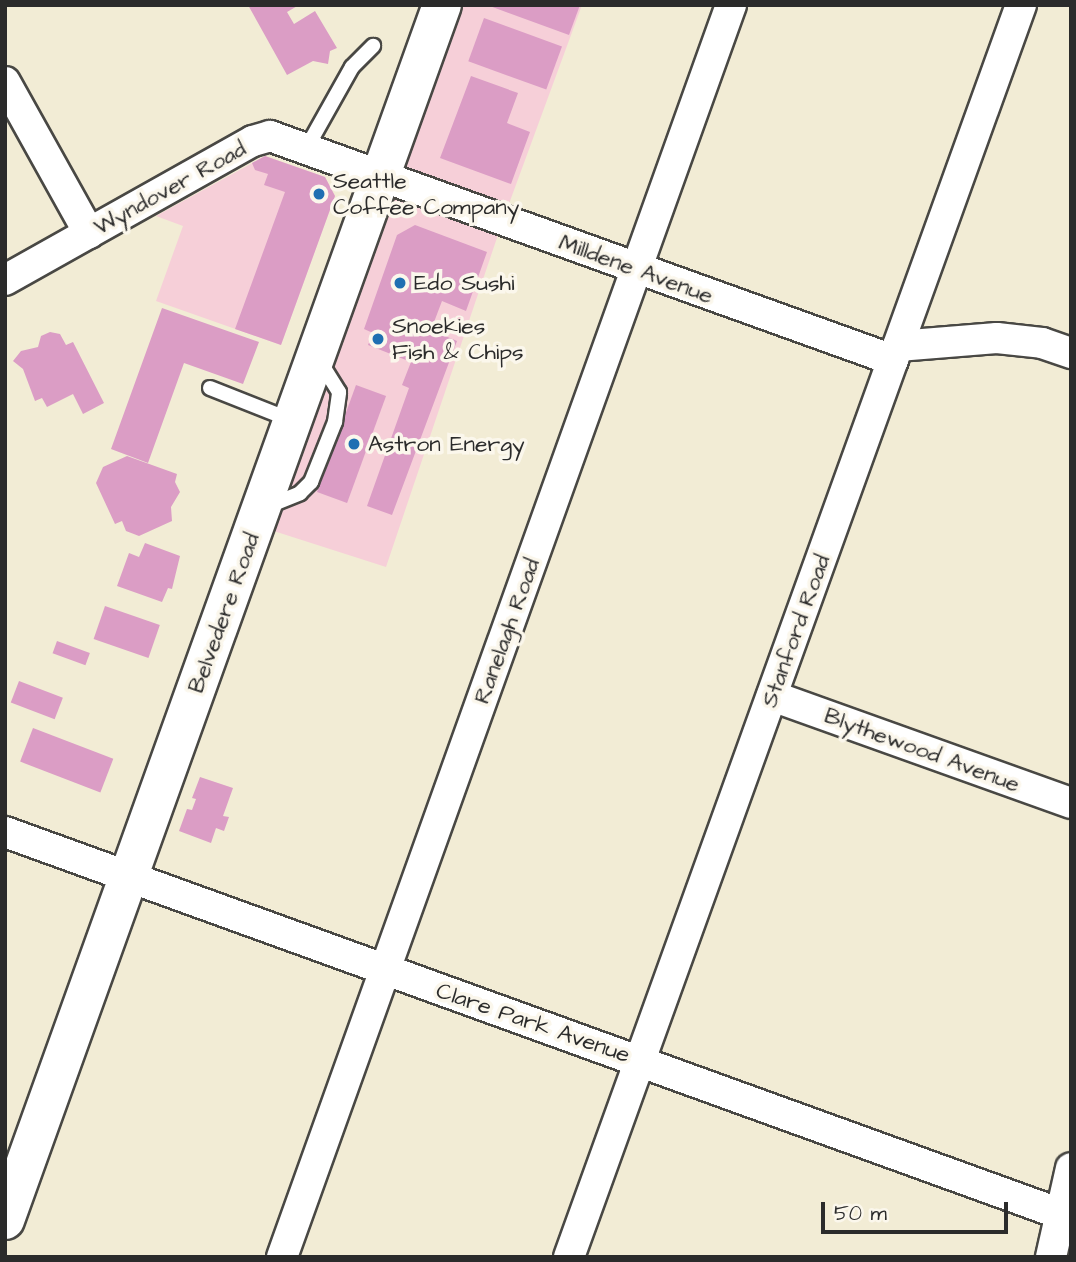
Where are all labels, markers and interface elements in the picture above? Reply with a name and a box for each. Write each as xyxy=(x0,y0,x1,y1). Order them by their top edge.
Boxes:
street label: Wyndover Road xyxy=(89,135,251,241)
place label: Seattle Coffee Company xyxy=(333,167,519,221)
marker: Seattle Coffee Company xyxy=(311,186,327,202)
street label: Milldene Avenue xyxy=(555,228,717,310)
place label: Edo Sushi xyxy=(414,269,514,297)
marker: Edo Sushi xyxy=(392,275,408,291)
place label: Snoekies Fish & Chips xyxy=(392,312,524,366)
marker: Snoekies Fish & Chips xyxy=(370,331,386,347)
place label: Astron Energy xyxy=(368,430,525,458)
marker: Astron Energy xyxy=(346,436,362,452)
street label: Belvedere Road xyxy=(182,529,266,697)
street label: Stanford Road xyxy=(756,551,836,711)
street label: Ranelagh Road xyxy=(468,555,546,707)
street label: Blythewood Avenue xyxy=(821,702,1023,798)
street label: Clare Park Avenue xyxy=(433,977,633,1069)
scale bar xyxy=(824,1188,1011,1232)
text: 50 m xyxy=(834,1199,887,1228)

